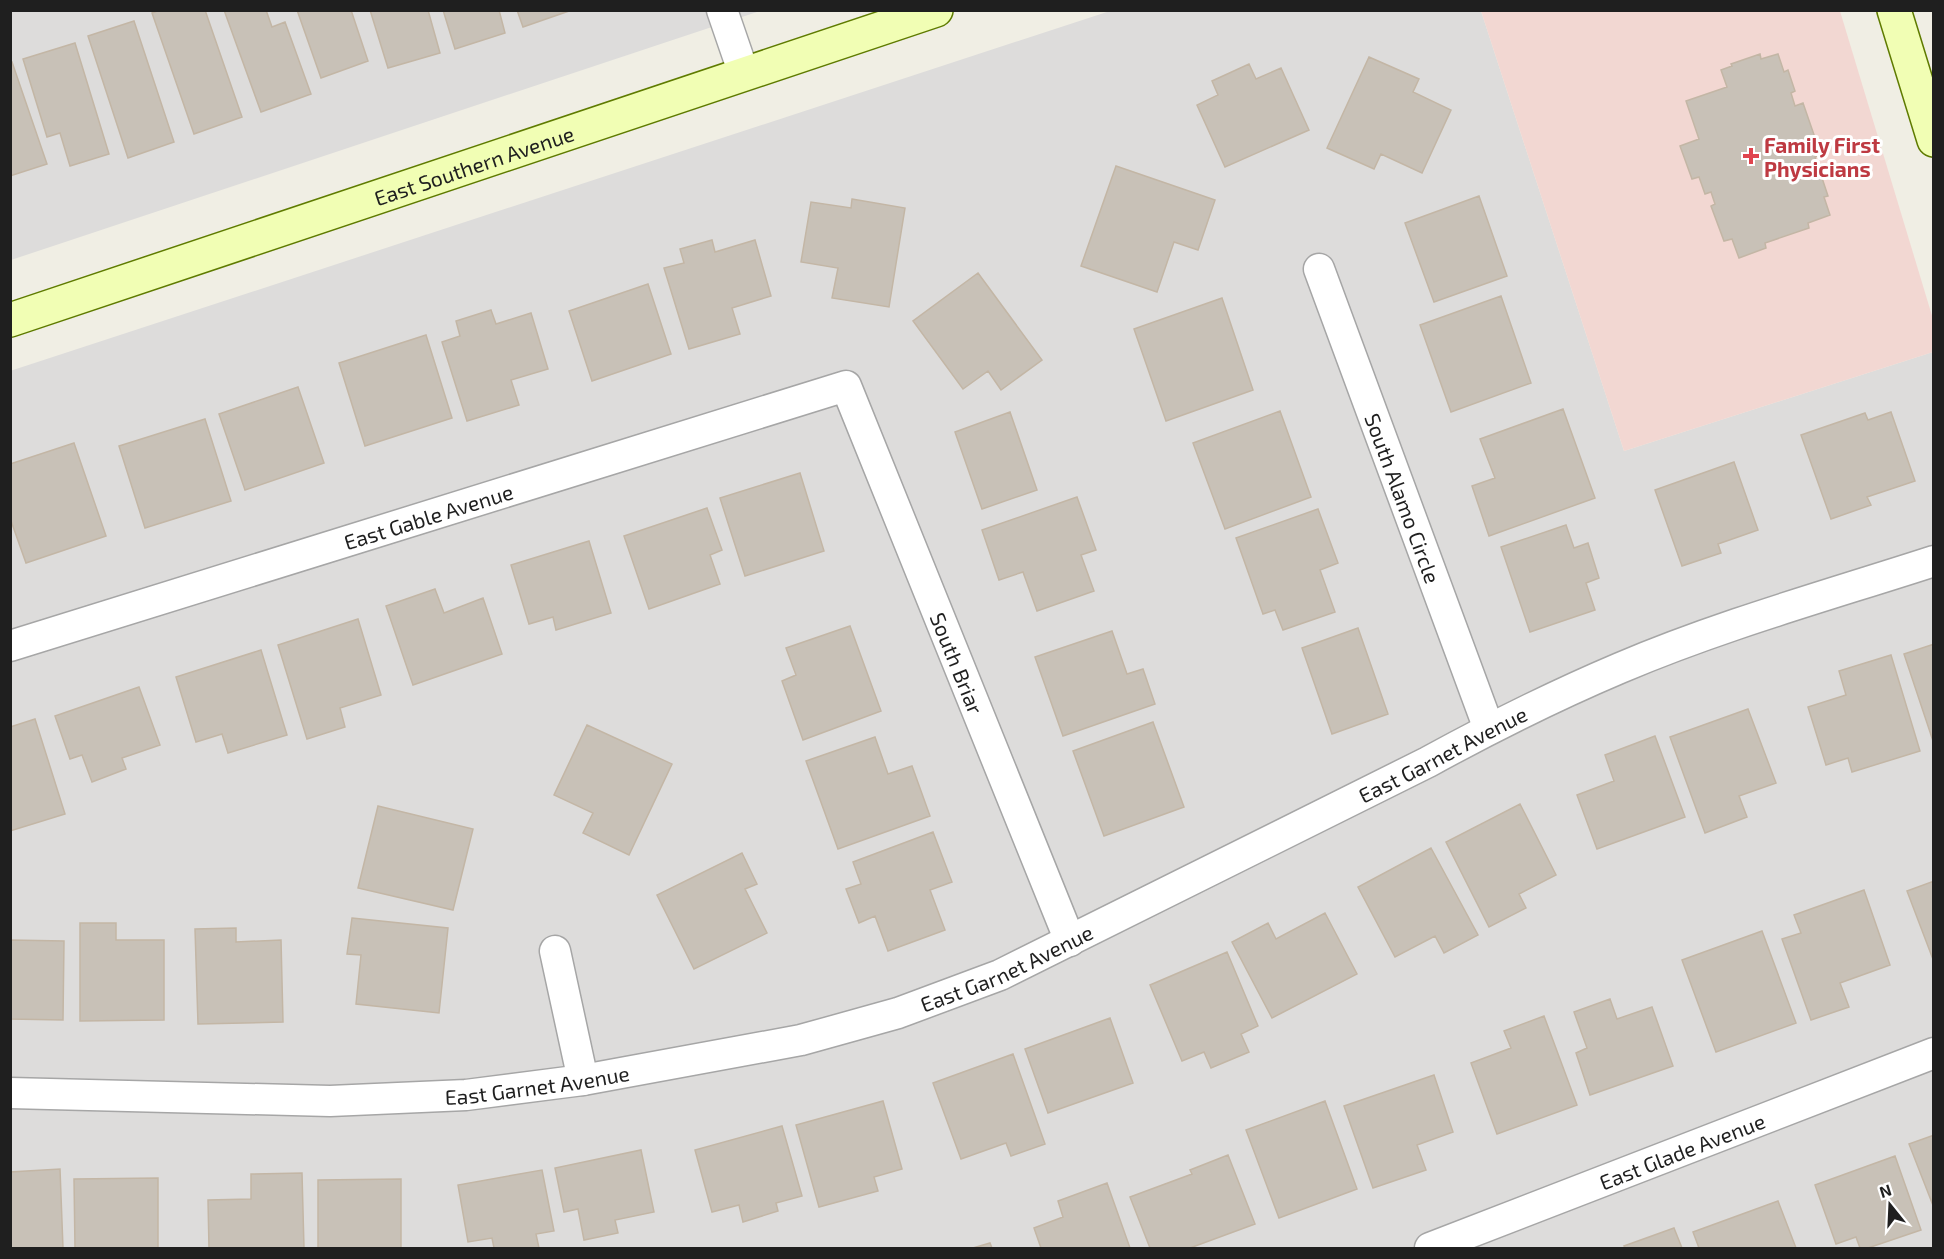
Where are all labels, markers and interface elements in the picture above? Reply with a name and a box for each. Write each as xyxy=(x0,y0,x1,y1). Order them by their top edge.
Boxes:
street label: East Southern Avenue xyxy=(371,120,577,210)
place label: Family First Physicians xyxy=(1764,132,1880,182)
marker: Family First Physicians xyxy=(1742,147,1760,165)
street label: South Alamo Circle xyxy=(1361,410,1446,586)
street label: East Gable Avenue xyxy=(341,478,516,554)
street label: South Briar xyxy=(926,608,990,718)
street label: East Garnet Avenue xyxy=(1354,700,1531,807)
street label: East Garnet Avenue xyxy=(917,919,1097,1016)
street label: East Garnet Avenue xyxy=(444,1059,631,1108)
street label: East Glade Avenue xyxy=(1595,1107,1768,1194)
north arrow xyxy=(1860,1175,1920,1235)
text: N xyxy=(1877,1179,1894,1201)

